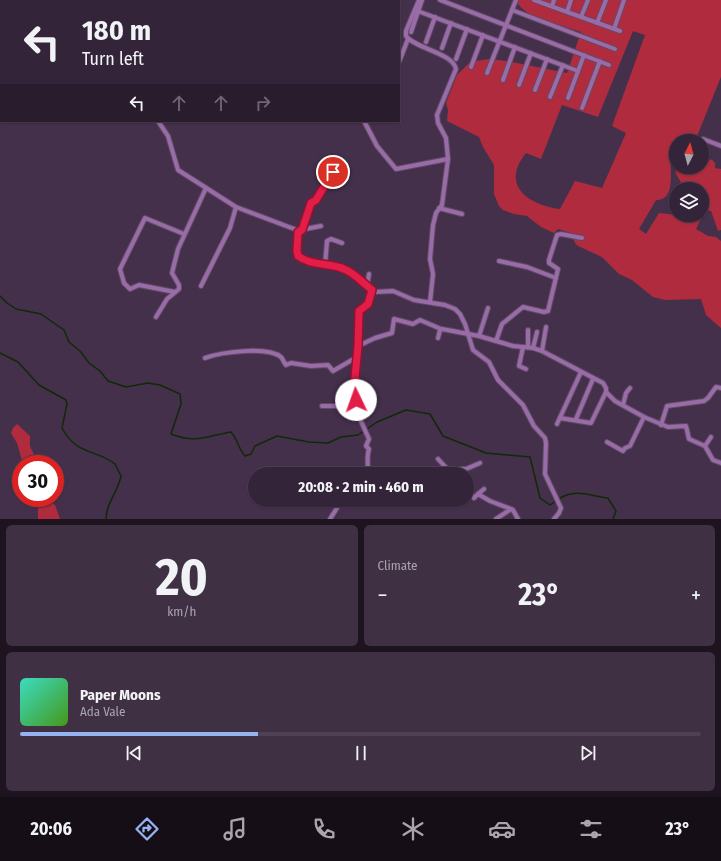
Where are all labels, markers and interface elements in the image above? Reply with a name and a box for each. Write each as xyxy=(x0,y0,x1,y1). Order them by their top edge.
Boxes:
text: 180 m xyxy=(82,14,151,47)
icon: left xyxy=(16,16,68,68)
text: Turn left xyxy=(82,48,144,70)
icon: left xyxy=(126,92,148,114)
icon: ahead xyxy=(168,92,190,114)
icon: ahead xyxy=(210,92,232,114)
icon: right xyxy=(252,92,274,114)
north arrow xyxy=(669,134,709,174)
map controls xyxy=(669,134,709,222)
pin xyxy=(316,155,350,189)
icon: arrive xyxy=(322,161,344,183)
button: layers xyxy=(669,182,709,222)
position arrow xyxy=(335,379,377,421)
speed limit sign: 30 xyxy=(12,455,64,507)
text: 20:08 · 2 min · 460 m xyxy=(298,478,424,496)
text: 20 xyxy=(156,546,208,609)
text: Climate xyxy=(378,558,418,573)
text: 23° xyxy=(518,577,560,613)
text: − xyxy=(378,582,387,609)
text: + xyxy=(691,582,701,609)
text: km/h xyxy=(167,604,196,619)
text: Paper Moons xyxy=(80,686,161,704)
text: Ada Vale xyxy=(80,704,125,719)
icon: previous xyxy=(123,742,145,764)
icon: pause xyxy=(350,742,372,764)
icon: next xyxy=(577,742,599,764)
icon: directions xyxy=(133,815,161,843)
icon: music xyxy=(221,815,249,843)
icon: phone xyxy=(310,815,338,843)
icon: climate xyxy=(399,815,427,843)
icon: car xyxy=(488,815,516,843)
icon: filters xyxy=(577,815,605,843)
text: 20:06 xyxy=(30,818,72,840)
text: 23° xyxy=(665,818,691,840)

